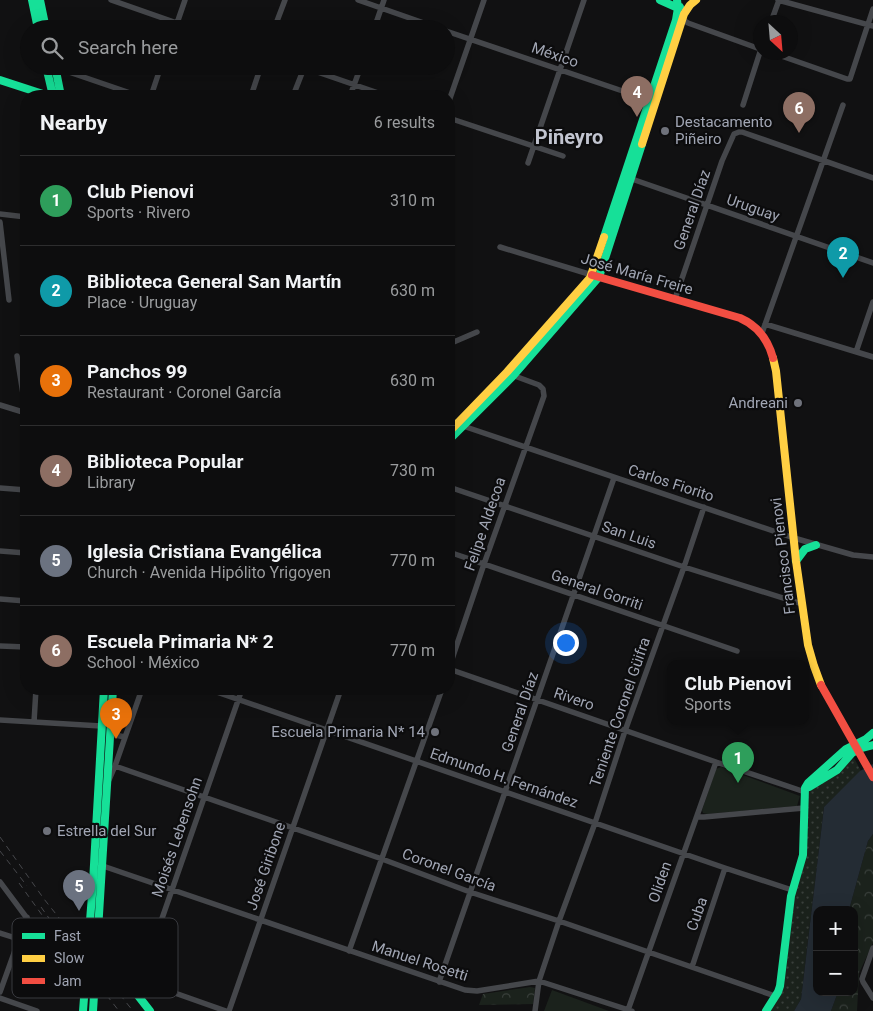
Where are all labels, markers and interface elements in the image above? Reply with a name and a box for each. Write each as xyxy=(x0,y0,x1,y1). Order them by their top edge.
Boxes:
north arrow xyxy=(753,15,798,60)
search box xyxy=(20,20,455,75)
icon: search xyxy=(38,34,66,62)
text: Search here xyxy=(78,36,178,59)
street label: México xyxy=(529,39,581,71)
pin: 4 xyxy=(621,76,653,117)
pin: 6 xyxy=(783,92,815,133)
text: Nearby xyxy=(40,111,107,135)
text: 6 results xyxy=(374,113,435,132)
place label: Destacamento Piñeiro xyxy=(675,113,772,148)
district label: Piñeyro xyxy=(535,125,603,149)
marker: Destacamento Piñeiro xyxy=(659,125,671,137)
street label: General Díaz xyxy=(670,167,714,253)
text: Club Pienovi xyxy=(87,180,194,203)
text: 1 xyxy=(51,191,61,210)
text: 310 m xyxy=(390,191,435,210)
street label: Uruguay xyxy=(724,191,782,225)
text: Sports · Rivero xyxy=(87,203,190,222)
pin: 2 xyxy=(827,237,859,278)
street label: José María Freire xyxy=(579,249,695,299)
text: Biblioteca General San Martín xyxy=(87,270,342,293)
text: 2 xyxy=(51,281,61,300)
text: 630 m xyxy=(390,281,435,300)
text: Place · Uruguay xyxy=(87,293,197,312)
text: Panchos 99 xyxy=(87,360,188,383)
text: 3 xyxy=(51,371,61,390)
text: 630 m xyxy=(390,371,435,390)
text: Restaurant · Coronel García xyxy=(87,383,281,402)
place label: Andreani xyxy=(728,394,788,412)
marker: Andreani xyxy=(792,397,804,409)
text: Biblioteca Popular xyxy=(87,450,243,473)
text: 4 xyxy=(51,461,61,480)
text: 730 m xyxy=(390,461,435,480)
street label: Carlos Fiorito xyxy=(626,461,716,505)
text: Library xyxy=(87,473,135,492)
street label: Felipe Aldecoa xyxy=(461,475,509,573)
street label: Francisco Pienovi xyxy=(767,497,799,615)
street label: San Luis xyxy=(599,517,659,553)
text: Iglesia Cristiana Evangélica xyxy=(87,540,322,563)
text: 5 xyxy=(51,551,61,570)
text: 770 m xyxy=(390,551,435,570)
text: Church · Avenida Hipólito Yrigoyen xyxy=(87,563,331,582)
street label: General Gorriti xyxy=(549,566,645,614)
text: Escuela Primaria N* 2 xyxy=(87,630,274,653)
your location xyxy=(553,630,579,656)
street label: Teniente Coronel Güifra xyxy=(586,635,654,789)
text: 6 xyxy=(51,641,61,660)
text: 770 m xyxy=(390,641,435,660)
text: School · México xyxy=(87,653,200,672)
popup xyxy=(667,660,809,725)
street label: General Díaz xyxy=(498,669,542,755)
text: Club Pienovi xyxy=(685,672,791,695)
street label: Rivero xyxy=(551,684,597,714)
text: Sports xyxy=(685,695,731,714)
pin: 3 xyxy=(100,698,132,739)
place label: Escuela Primaria N* 14 xyxy=(271,723,426,741)
marker: Escuela Primaria N* 14 xyxy=(429,726,441,738)
pin: 1 xyxy=(722,742,754,783)
street label: Edmundo H. Fernández xyxy=(428,744,580,812)
street label: Moisés Lebensohn xyxy=(148,775,206,899)
street label: José Giribone xyxy=(243,820,290,912)
place label: Estrella del Sur xyxy=(57,822,156,840)
marker: Estrella del Sur xyxy=(41,825,53,837)
street label: Coronel García xyxy=(400,845,498,895)
street label: Oliden xyxy=(645,859,675,905)
pin: 5 xyxy=(63,870,95,911)
street label: Cuba xyxy=(683,895,711,933)
map controls xyxy=(813,906,858,996)
button: + xyxy=(813,906,858,951)
legend xyxy=(12,918,178,998)
text: Fast xyxy=(54,928,81,944)
street label: Manuel Rosetti xyxy=(370,937,470,985)
text: Slow xyxy=(54,950,85,966)
button: − xyxy=(813,951,858,996)
text: Jam xyxy=(54,973,82,989)

